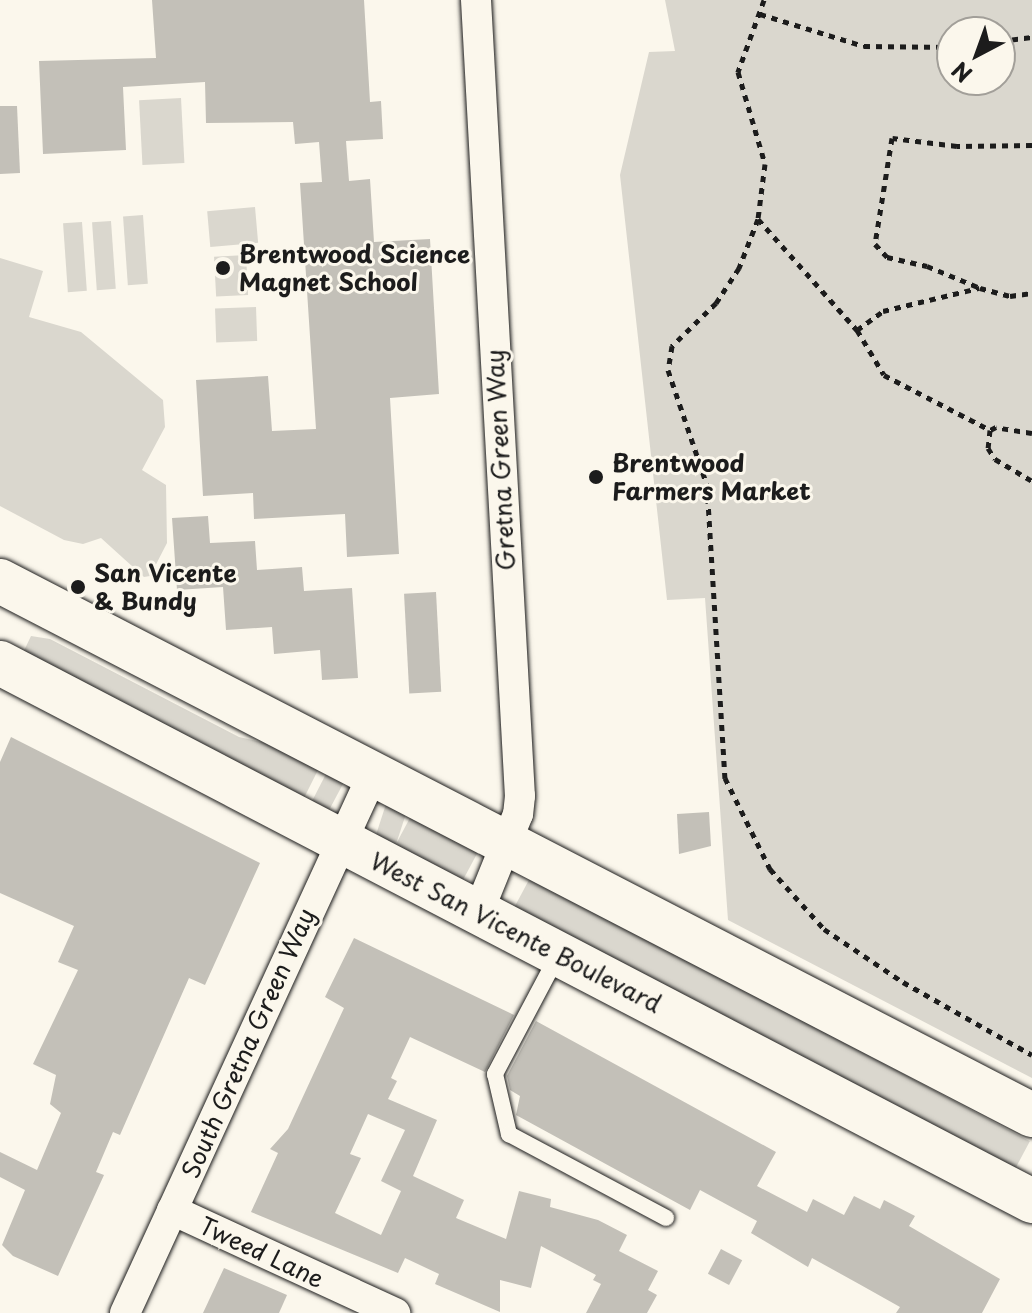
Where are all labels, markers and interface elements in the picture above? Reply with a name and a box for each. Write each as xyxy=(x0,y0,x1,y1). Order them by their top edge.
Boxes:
north arrow xyxy=(936,16,1016,96)
text: N xyxy=(944,55,979,91)
place label: Brentwood Science Magnet School xyxy=(239,240,470,296)
marker: Brentwood Science Magnet School xyxy=(214,259,232,277)
street label: Gretna Green Way xyxy=(480,347,520,573)
place label: Brentwood Farmers Market xyxy=(612,449,812,505)
marker: Brentwood Farmers Market xyxy=(587,468,605,486)
place label: San Vicente & Bundy xyxy=(94,559,237,615)
marker: San Vicente & Bundy xyxy=(69,578,87,596)
street label: West San Vicente Boulevard xyxy=(365,846,667,1018)
street label: South Gretna Green Way xyxy=(174,901,322,1185)
street label: Tweed Lane xyxy=(194,1210,330,1294)

